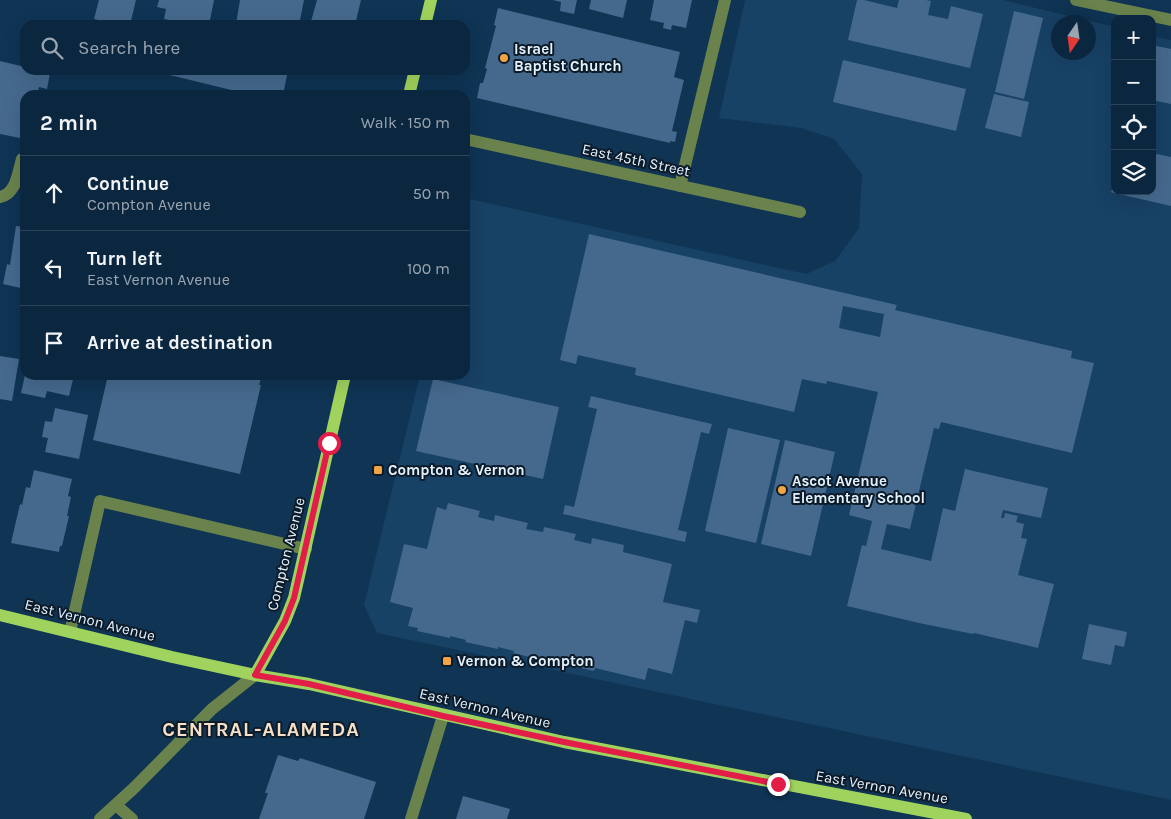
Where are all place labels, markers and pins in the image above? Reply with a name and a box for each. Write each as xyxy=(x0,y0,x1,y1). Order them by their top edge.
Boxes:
place label: Israel Baptist Church xyxy=(514,40,622,75)
marker: Israel Baptist Church xyxy=(498,52,510,64)
place label: Compton & Vernon xyxy=(388,461,525,479)
marker: Compton & Vernon xyxy=(372,464,384,476)
place label: Ascot Avenue Elementary School xyxy=(792,472,925,507)
marker: Ascot Avenue Elementary School xyxy=(776,484,788,496)
place label: Vernon & Compton xyxy=(457,652,594,670)
marker: Vernon & Compton xyxy=(441,655,453,667)

